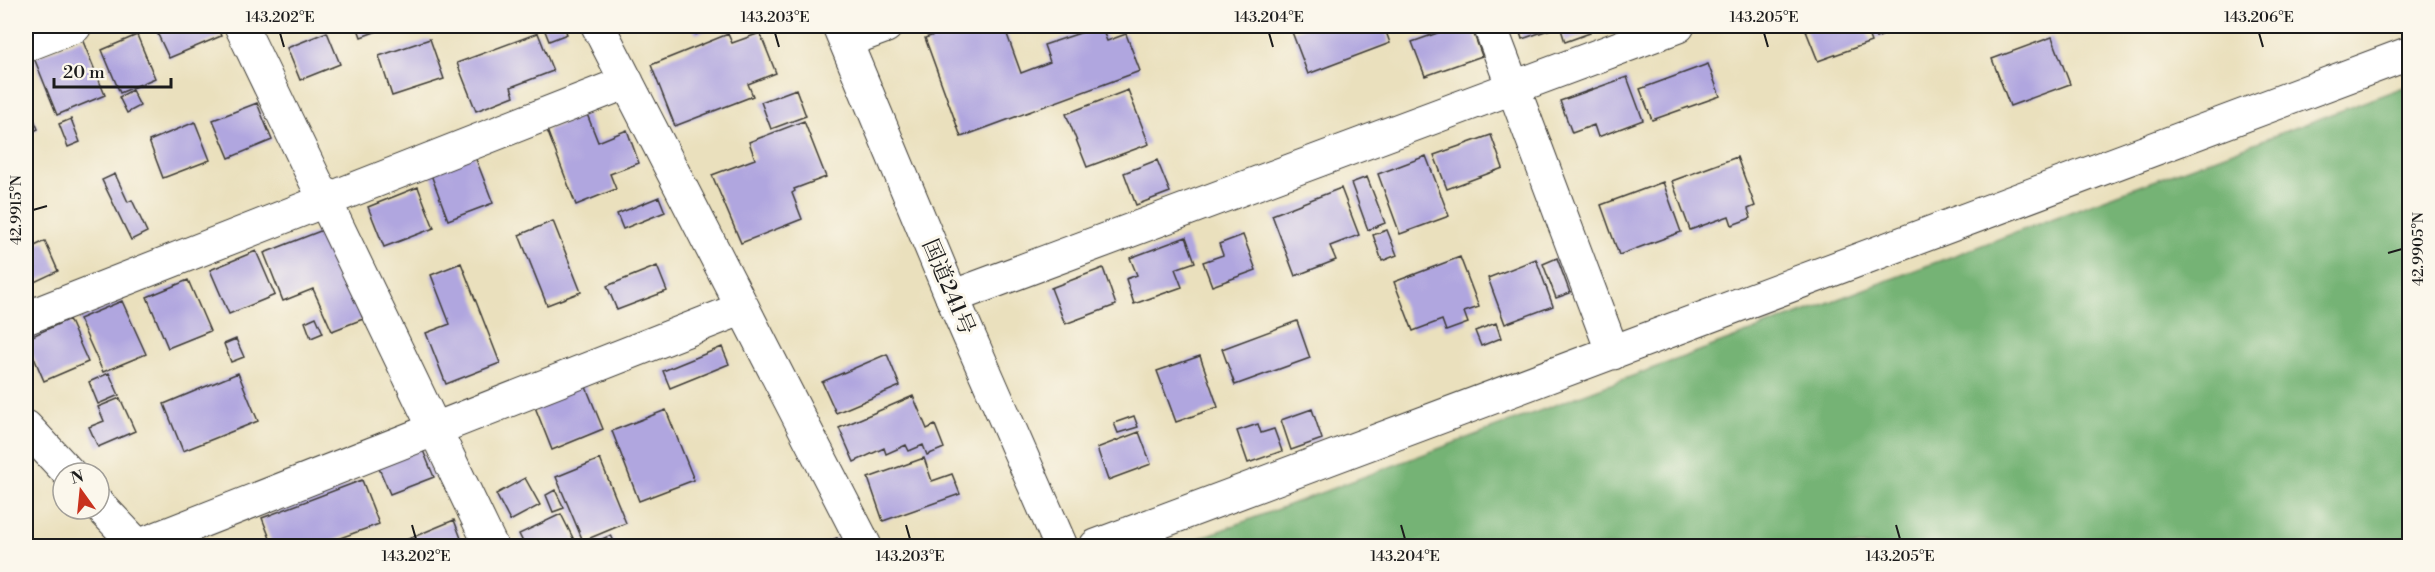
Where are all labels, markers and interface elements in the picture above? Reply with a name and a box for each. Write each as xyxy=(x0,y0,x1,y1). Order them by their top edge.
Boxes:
text: 143.202°E xyxy=(245,8,315,27)
text: 143.203°E xyxy=(740,8,810,27)
text: 143.204°E xyxy=(1234,8,1304,27)
text: 143.205°E xyxy=(1729,8,1799,27)
text: 143.206°E xyxy=(2224,8,2294,27)
scale bar xyxy=(54,51,171,89)
text: 20 m xyxy=(63,61,105,84)
text: 42.9915°N xyxy=(7,175,26,245)
text: 42.9905°N xyxy=(2409,212,2428,286)
street label: 国道241号 xyxy=(916,235,980,339)
north arrow xyxy=(51,461,111,521)
text: N xyxy=(69,466,86,489)
text: 143.202°E xyxy=(381,547,451,566)
text: 143.203°E xyxy=(875,547,945,566)
text: 143.204°E xyxy=(1370,547,1440,566)
text: 143.205°E xyxy=(1865,547,1935,566)

